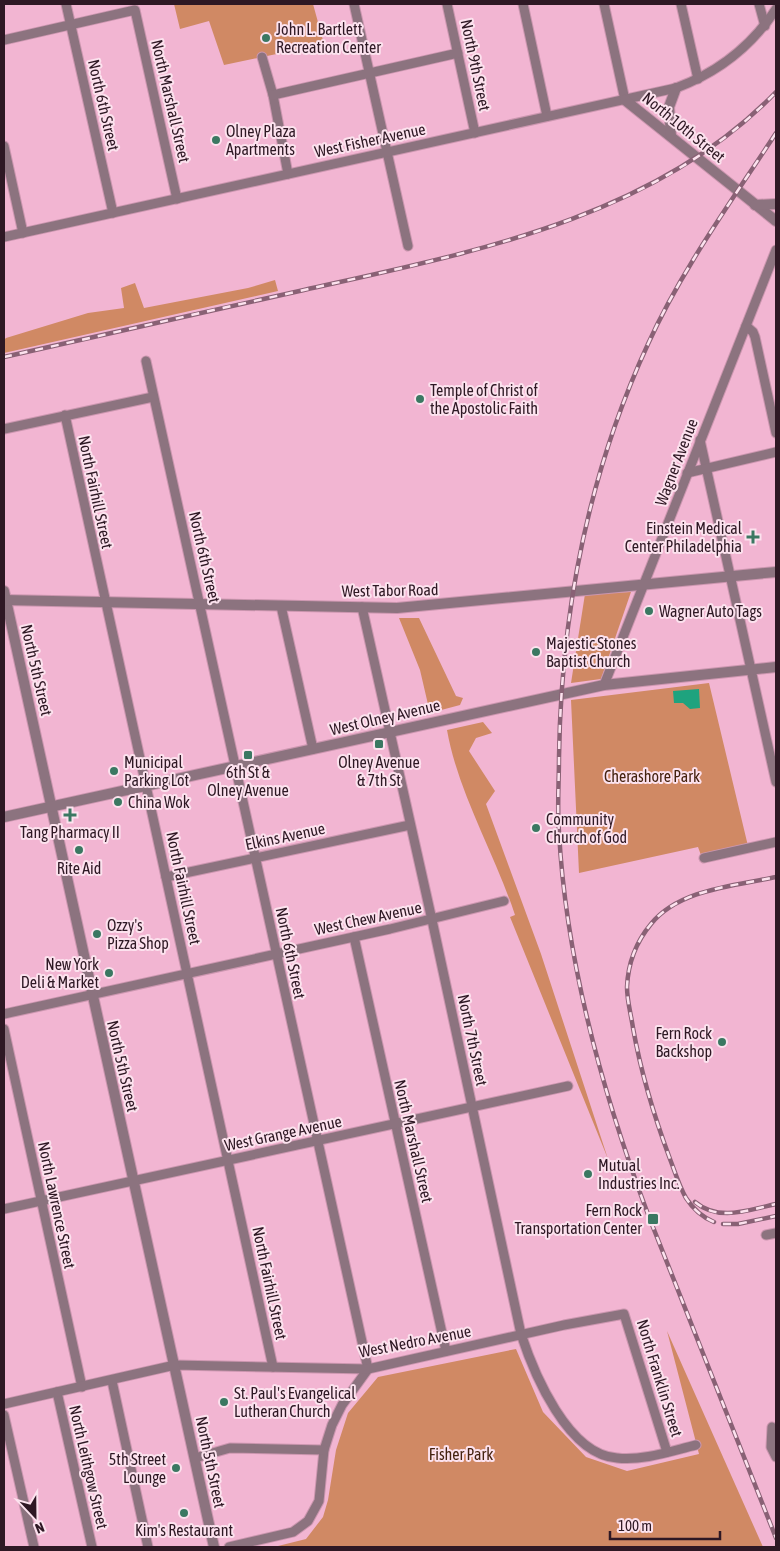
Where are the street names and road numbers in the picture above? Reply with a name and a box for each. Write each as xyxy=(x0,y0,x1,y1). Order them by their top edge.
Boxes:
street label: North 9th Street xyxy=(458,18,495,113)
street label: North Marshall Street xyxy=(148,38,194,165)
street label: North 6th Street xyxy=(85,58,123,153)
street label: North 10th Street xyxy=(639,88,729,166)
street label: West Fisher Avenue xyxy=(313,119,427,161)
street label: Wagner Avenue xyxy=(651,416,702,508)
street label: North Fairhill Street xyxy=(75,434,117,551)
street label: North 6th Street xyxy=(186,510,224,605)
street label: West Tabor Road xyxy=(341,580,439,600)
street label: North 5th Street xyxy=(18,623,56,718)
street label: West Olney Avenue xyxy=(328,696,442,739)
street label: Elkins Avenue xyxy=(243,819,327,853)
street label: North Fairhill Street xyxy=(163,830,205,947)
street label: West Chew Avenue xyxy=(313,898,423,938)
street label: North 6th Street xyxy=(273,906,310,1001)
street label: North 7th Street xyxy=(455,993,492,1088)
street label: North 5th Street xyxy=(104,1019,142,1114)
street label: North Marshall Street xyxy=(391,1078,437,1205)
street label: West Grange Avenue xyxy=(223,1112,343,1155)
street label: North Lawrence Street xyxy=(35,1140,79,1271)
street label: North Fairhill Street xyxy=(249,1225,291,1342)
street label: North Franklin Street xyxy=(634,1317,687,1439)
street label: West Nedro Avenue xyxy=(357,1321,473,1361)
street label: North Leithgow Street xyxy=(65,1403,112,1531)
street label: North 5th Street xyxy=(193,1415,230,1510)

